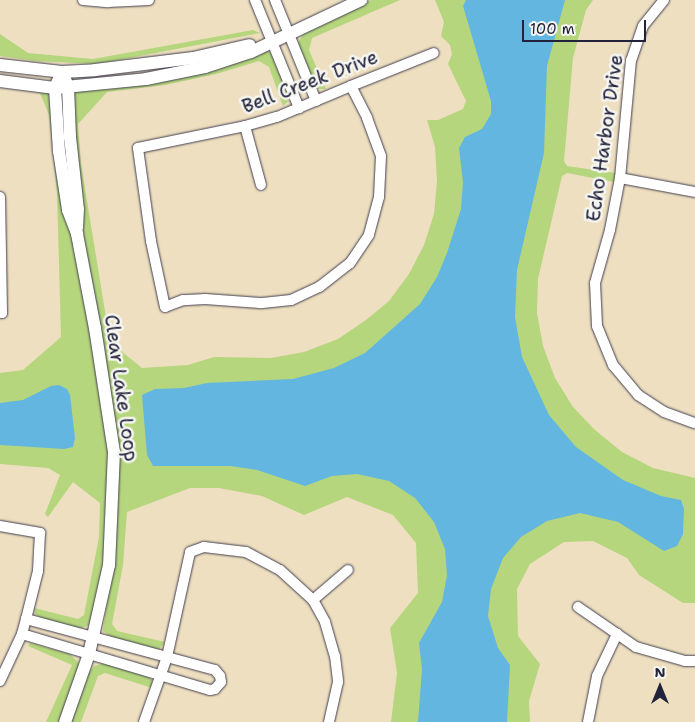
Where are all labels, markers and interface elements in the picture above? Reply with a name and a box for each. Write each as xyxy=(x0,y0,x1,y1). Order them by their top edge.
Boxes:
scale bar xyxy=(525,10,649,42)
text: 100 m xyxy=(530,19,575,39)
street label: Bell Creek Drive xyxy=(239,46,381,118)
street label: Echo Harbor Drive xyxy=(582,53,628,223)
street label: Clear Lake Loop xyxy=(99,313,143,463)
north arrow xyxy=(635,662,685,712)
text: N xyxy=(654,663,666,681)

